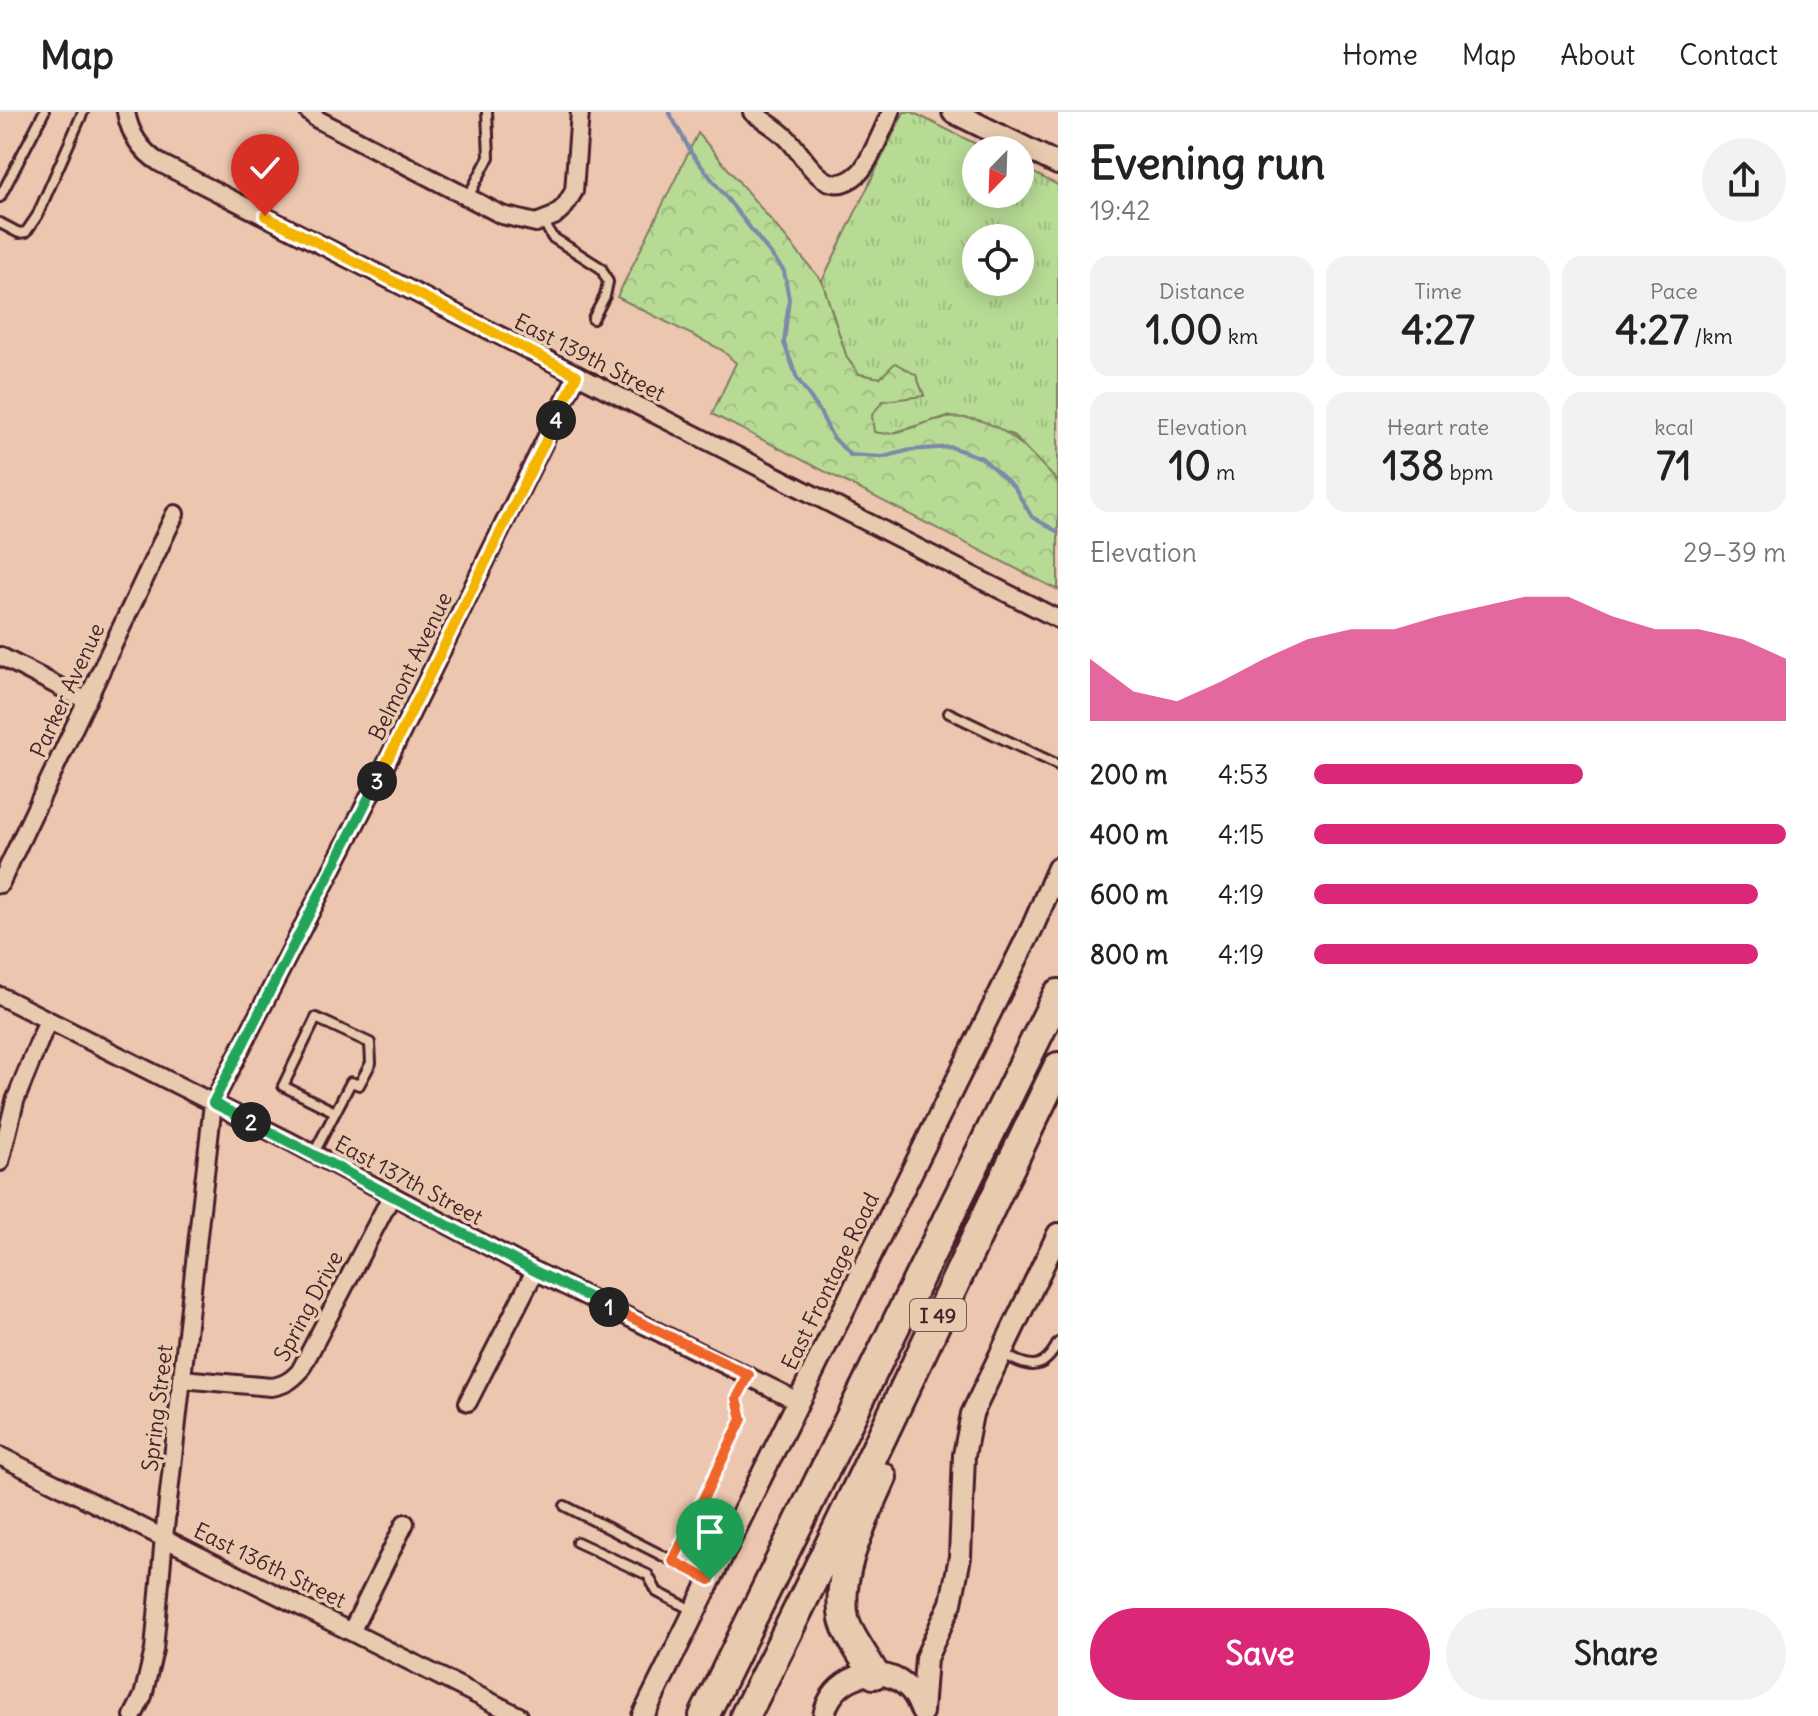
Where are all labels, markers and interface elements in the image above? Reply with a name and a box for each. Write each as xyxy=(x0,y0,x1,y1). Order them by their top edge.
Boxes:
text: Map xyxy=(40,32,114,79)
text: Home xyxy=(1342,37,1418,73)
text: Map xyxy=(1462,37,1516,73)
text: About xyxy=(1560,37,1635,73)
text: Contact xyxy=(1679,37,1778,73)
pin xyxy=(231,134,299,216)
north arrow xyxy=(962,136,1034,208)
map controls xyxy=(962,136,1034,296)
text: Evening run xyxy=(1090,136,1325,191)
button: share xyxy=(1702,138,1786,222)
icon: check xyxy=(243,146,287,190)
text: 19:42 xyxy=(1090,194,1150,227)
button: locate xyxy=(962,224,1034,296)
text: Distance xyxy=(1159,277,1245,305)
text: Time xyxy=(1414,277,1462,305)
text: Pace xyxy=(1650,277,1698,305)
text: 1.00 xyxy=(1146,305,1223,355)
text: 4:27 xyxy=(1401,305,1475,355)
text: 4:27 xyxy=(1615,305,1689,355)
street label: East 139th Street xyxy=(510,307,670,407)
text: km xyxy=(1223,322,1258,350)
text: /km xyxy=(1689,322,1733,350)
pin: 4 xyxy=(536,400,576,440)
text: 4 xyxy=(550,406,562,434)
text: Elevation xyxy=(1157,413,1247,441)
text: Heart rate xyxy=(1387,413,1489,441)
text: kcal xyxy=(1654,413,1694,441)
text: 10 xyxy=(1169,441,1211,491)
text: 138 xyxy=(1383,441,1444,491)
text: 71 xyxy=(1656,441,1692,491)
text: m xyxy=(1211,458,1235,486)
text: bpm xyxy=(1444,458,1493,486)
text: Elevation xyxy=(1090,536,1197,569)
text: 29–39 m xyxy=(1683,536,1786,569)
street label: Belmont Avenue xyxy=(362,587,458,745)
street label: Parker Avenue xyxy=(24,618,110,762)
text: 200 m xyxy=(1090,758,1167,791)
text: 4:53 xyxy=(1218,758,1269,791)
pin: 3 xyxy=(357,761,397,801)
text: 3 xyxy=(371,767,383,795)
text: 400 m xyxy=(1090,818,1168,851)
text: 4:15 xyxy=(1218,818,1264,851)
text: 600 m xyxy=(1090,878,1168,911)
text: 4:19 xyxy=(1218,878,1264,911)
text: 800 m xyxy=(1090,938,1168,971)
text: 4:19 xyxy=(1218,938,1264,971)
pin: 2 xyxy=(231,1102,271,1142)
text: 2 xyxy=(245,1108,257,1136)
street label: East 137th Street xyxy=(330,1129,488,1231)
street label: East Frontage Road xyxy=(775,1188,885,1374)
street label: Spring Drive xyxy=(267,1246,349,1366)
pin: 1 xyxy=(589,1287,629,1327)
text: 1 xyxy=(605,1293,613,1321)
road number: I 49 xyxy=(910,1299,966,1331)
street label: Spring Street xyxy=(135,1343,179,1473)
pin xyxy=(676,1498,744,1580)
icon: arrive xyxy=(688,1510,732,1554)
street label: East 136th Street xyxy=(189,1516,351,1614)
button: Save xyxy=(1090,1608,1430,1700)
button: Share xyxy=(1446,1608,1786,1700)

